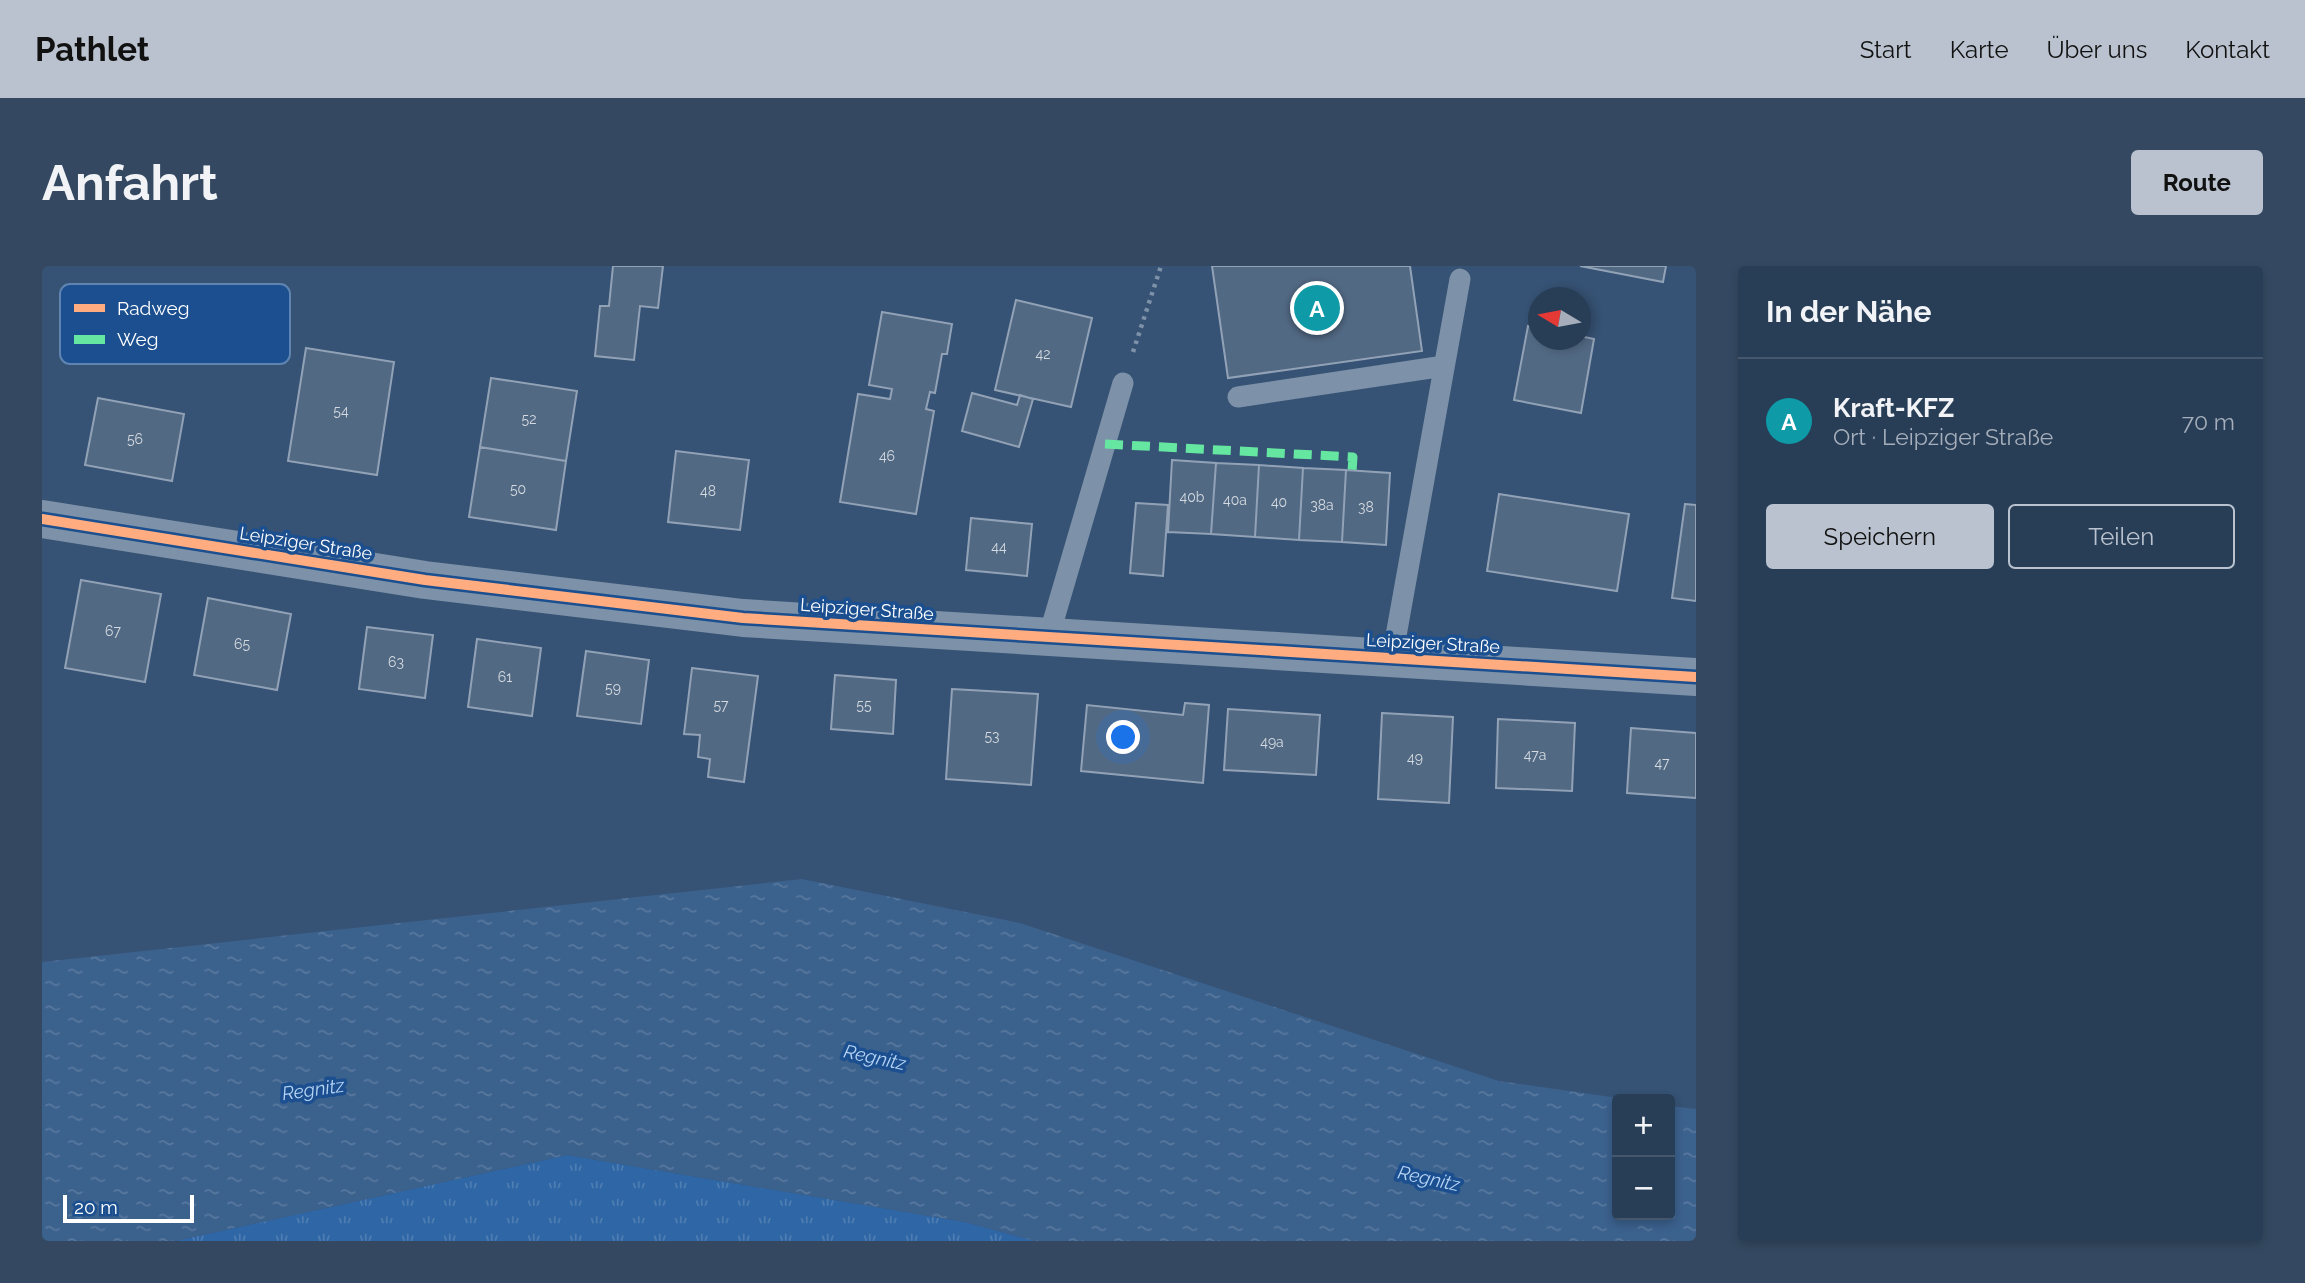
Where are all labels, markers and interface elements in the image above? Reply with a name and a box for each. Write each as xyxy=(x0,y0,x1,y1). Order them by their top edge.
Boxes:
text: Pathlet xyxy=(35,30,149,69)
text: Start xyxy=(1860,35,1912,64)
text: Karte xyxy=(1950,35,2009,64)
text: Über uns xyxy=(2047,35,2147,64)
text: Kontakt xyxy=(2185,35,2270,64)
button: Route xyxy=(2131,150,2263,215)
text: Anfahrt xyxy=(42,154,218,211)
pin: A xyxy=(1294,282,1340,334)
legend xyxy=(60,284,290,364)
north arrow xyxy=(1528,287,1591,350)
text: In der Nähe xyxy=(1766,294,1931,329)
text: Radweg xyxy=(117,297,189,319)
text: Weg xyxy=(117,328,159,350)
house number: 42 xyxy=(1036,346,1050,362)
text: Kraft-KFZ xyxy=(1833,393,1954,423)
house number: 54 xyxy=(333,403,349,419)
text: A xyxy=(1781,408,1797,435)
text: 70 m xyxy=(2182,408,2235,435)
house number: 52 xyxy=(522,411,536,427)
text: Ort · Leipziger Straße xyxy=(1833,423,2053,450)
house number: 56 xyxy=(127,431,143,447)
house number: 46 xyxy=(879,448,895,464)
house number: 50 xyxy=(510,481,526,497)
house number: 48 xyxy=(700,483,716,499)
house number: 40b xyxy=(1180,489,1205,505)
house number: 40a xyxy=(1223,492,1247,508)
house number: 40 xyxy=(1271,494,1287,510)
house number: 38a xyxy=(1310,497,1334,513)
house number: 38 xyxy=(1358,499,1374,515)
button: Speichern xyxy=(1766,504,1994,569)
button: Teilen xyxy=(2008,504,2235,569)
street label: Leipziger Straße xyxy=(238,522,374,564)
house number: 44 xyxy=(991,539,1007,555)
street label: Leipziger Straße xyxy=(799,594,935,624)
house number: 67 xyxy=(105,623,121,639)
street label: Leipziger Straße xyxy=(1366,629,1501,657)
house number: 65 xyxy=(234,636,250,652)
house number: 63 xyxy=(388,654,404,670)
house number: 61 xyxy=(498,669,512,685)
house number: 59 xyxy=(605,680,621,696)
house number: 57 xyxy=(713,697,729,713)
house number: 55 xyxy=(856,697,872,713)
your location xyxy=(1106,720,1140,754)
house number: 53 xyxy=(984,728,1000,744)
house number: 49a xyxy=(1260,734,1284,750)
house number: 47a xyxy=(1524,747,1546,763)
house number: 49 xyxy=(1407,750,1423,766)
house number: 47 xyxy=(1654,755,1670,771)
water label: Regnitz xyxy=(842,1040,909,1075)
water label: Regnitz xyxy=(280,1074,347,1104)
map controls xyxy=(1612,1094,1675,1220)
button: + xyxy=(1612,1094,1675,1157)
button: − xyxy=(1612,1157,1675,1220)
water label: Regnitz xyxy=(1396,1161,1463,1196)
scale bar xyxy=(63,1192,194,1224)
text: 20 m xyxy=(74,1196,118,1218)

